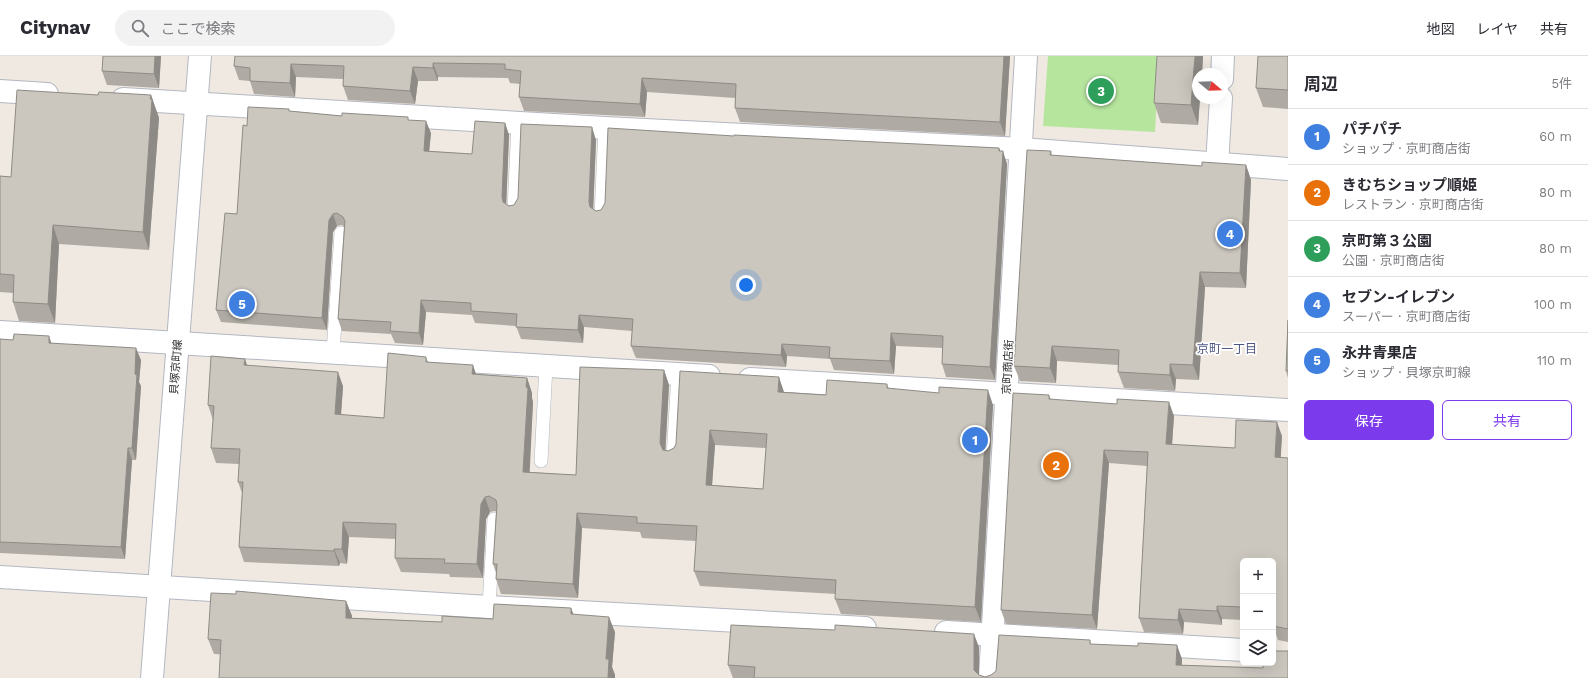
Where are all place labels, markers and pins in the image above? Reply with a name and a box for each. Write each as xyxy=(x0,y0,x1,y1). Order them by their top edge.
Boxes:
pin: 3 xyxy=(1088,76,1114,106)
pin: 4 xyxy=(1217,219,1243,249)
pin: 5 xyxy=(229,289,255,319)
pin: 1 xyxy=(962,425,988,455)
pin: 2 xyxy=(1043,450,1069,480)

